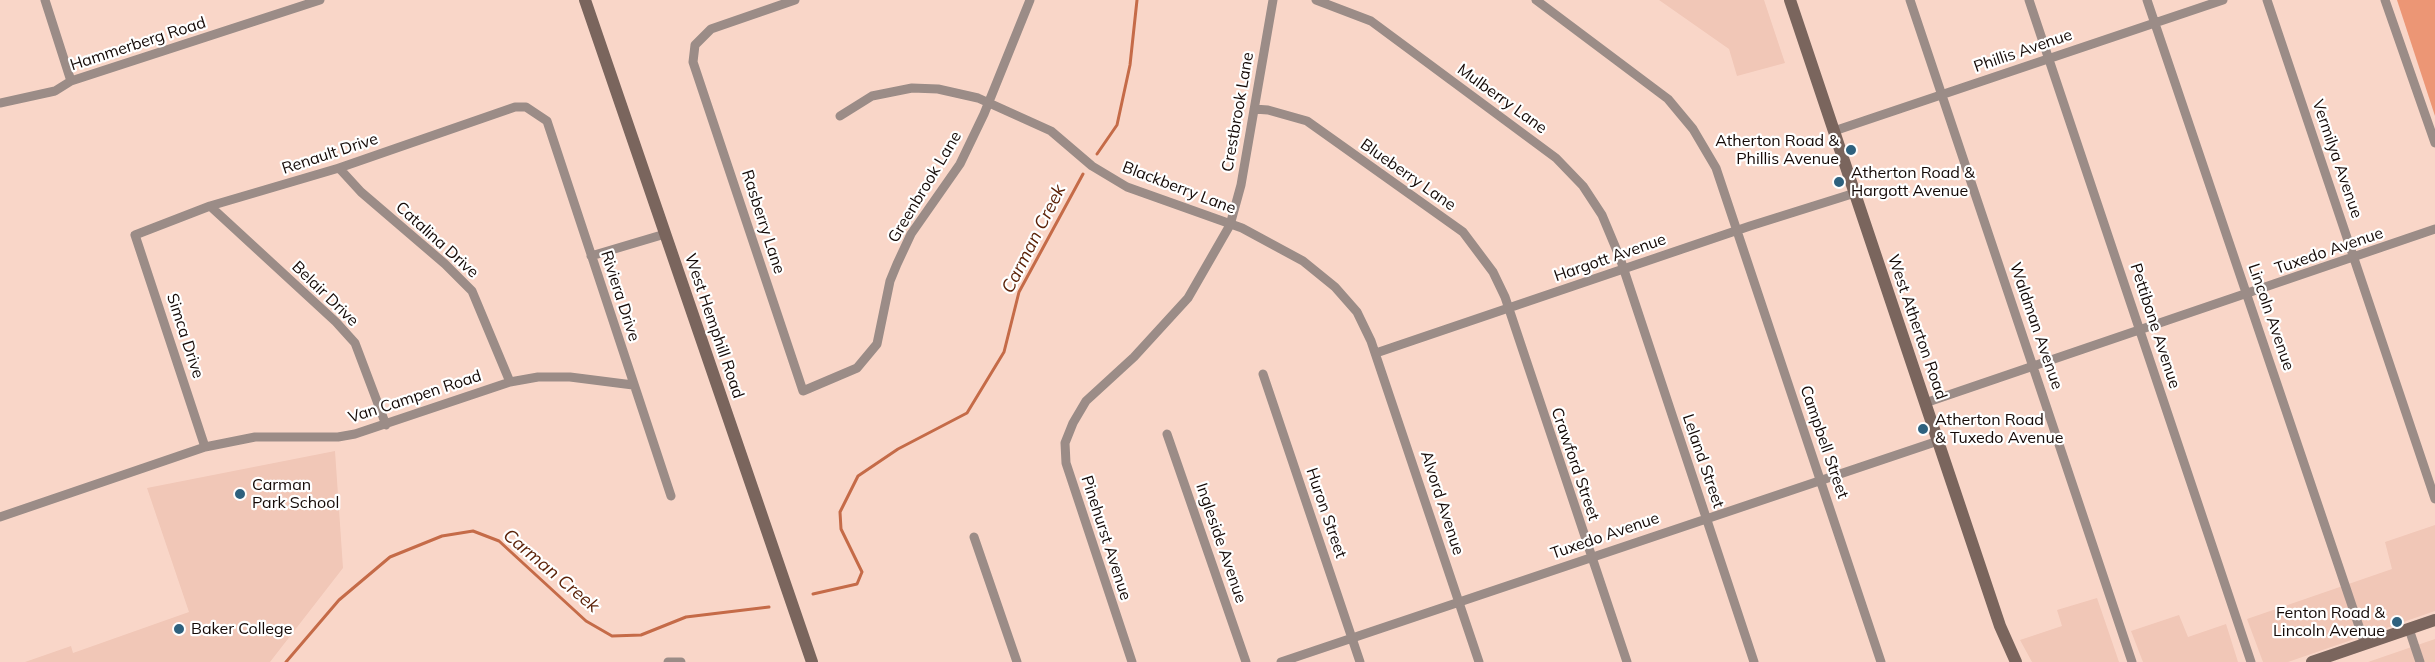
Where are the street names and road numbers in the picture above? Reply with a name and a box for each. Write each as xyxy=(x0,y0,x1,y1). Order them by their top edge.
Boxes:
street label: Hammerberg Road xyxy=(68,13,208,75)
street label: Phillis Avenue xyxy=(1971,25,2075,77)
street label: Crestbrook Lane xyxy=(1218,51,1258,173)
street label: Mulberry Lane xyxy=(1453,60,1551,138)
street label: Vermilya Avenue xyxy=(2308,97,2366,221)
street label: Greenbrook Lane xyxy=(884,128,966,246)
street label: Renault Drive xyxy=(279,129,381,179)
street label: Blueberry Lane xyxy=(1357,135,1459,215)
street label: Blackberry Lane xyxy=(1120,158,1238,218)
street label: Rasberry Lane xyxy=(737,168,789,276)
street label: Catalina Drive xyxy=(392,198,482,282)
street label: Tuxedo Avenue xyxy=(2272,223,2386,279)
street label: Hargott Avenue xyxy=(1551,230,1669,286)
street label: Riviera Drive xyxy=(596,248,644,344)
street label: West Hemphill Road xyxy=(680,251,748,401)
street label: West Atherton Road xyxy=(1883,252,1951,402)
street label: Belair Drive xyxy=(288,257,362,331)
street label: Waldman Avenue xyxy=(2005,260,2067,392)
street label: Pettibone Avenue xyxy=(2126,261,2184,391)
street label: Lincoln Avenue xyxy=(2244,261,2298,373)
street label: Simca Drive xyxy=(162,291,208,381)
street label: Van Campen Road xyxy=(346,366,484,428)
street label: Campbell Street xyxy=(1796,383,1852,501)
street label: Crawford Street xyxy=(1547,405,1603,523)
street label: Leland Street xyxy=(1678,411,1728,511)
street label: Alvord Avenue xyxy=(1416,449,1468,557)
street label: Huron Street xyxy=(1302,465,1350,561)
street label: Pinehurst Avenue xyxy=(1077,473,1135,603)
street label: Ingleside Avenue xyxy=(1191,480,1251,606)
street label: Tuxedo Avenue xyxy=(1548,508,1662,564)

